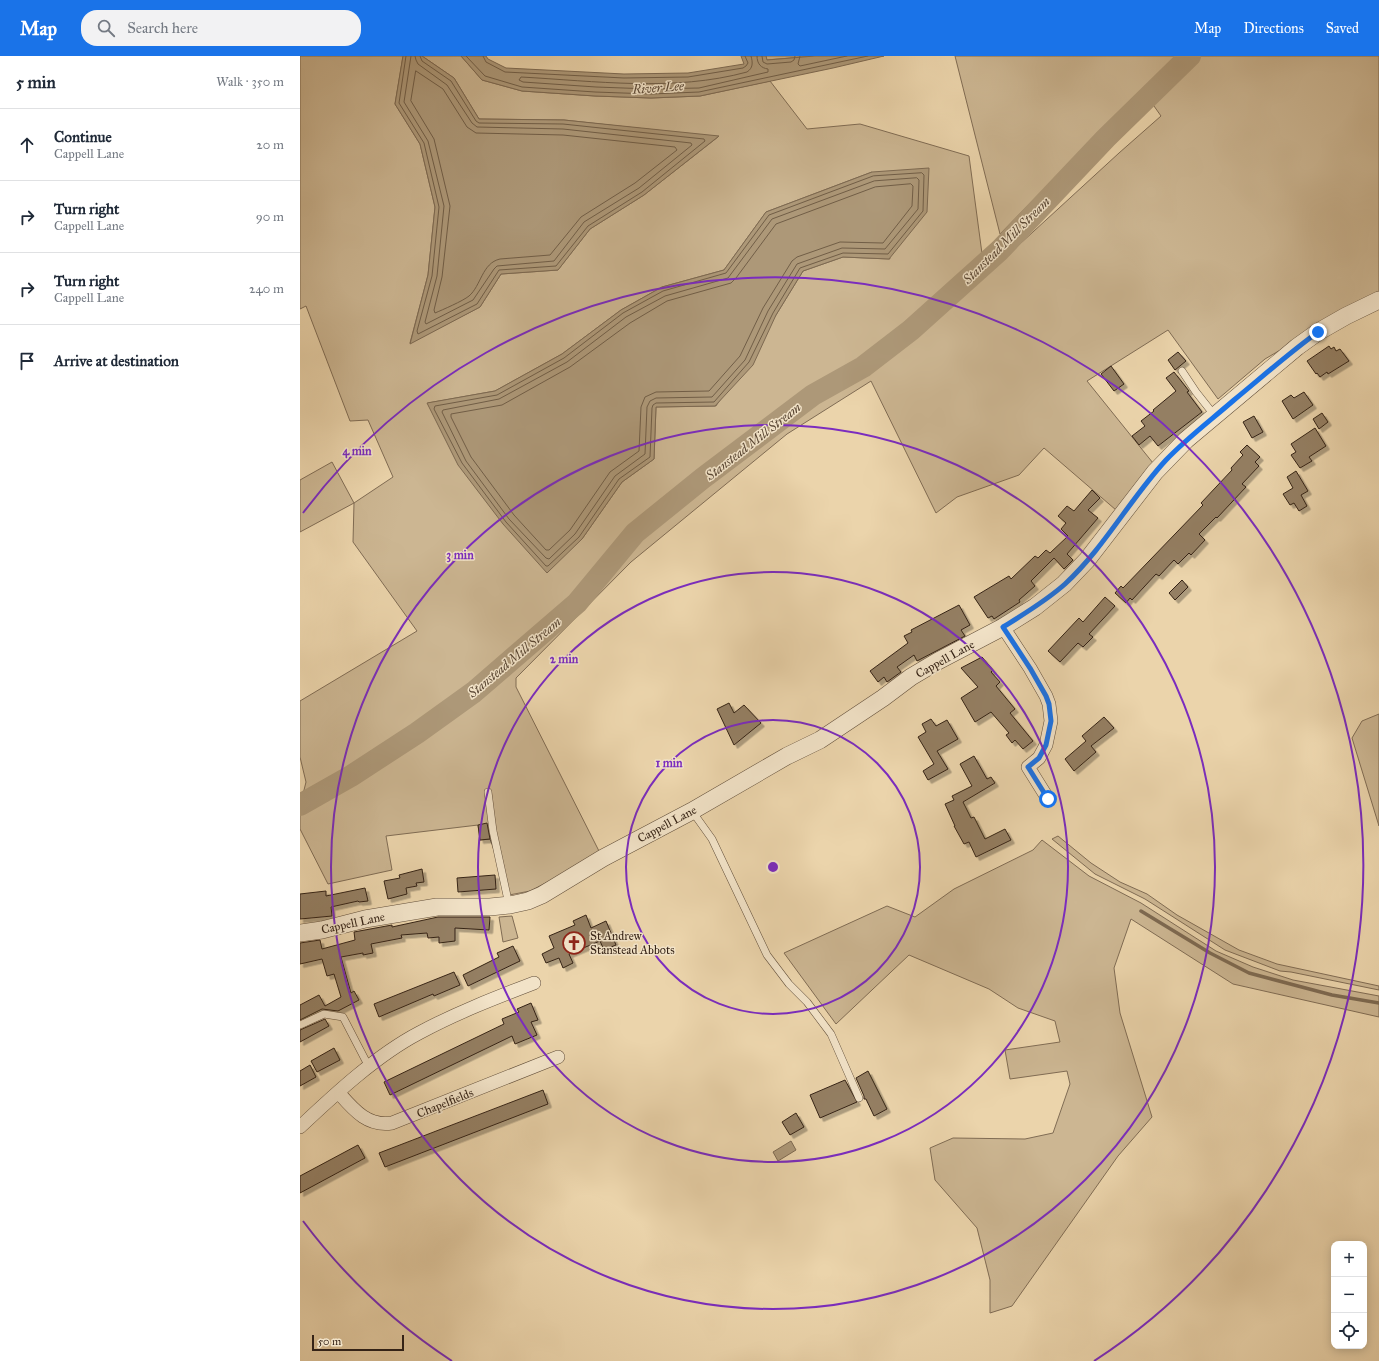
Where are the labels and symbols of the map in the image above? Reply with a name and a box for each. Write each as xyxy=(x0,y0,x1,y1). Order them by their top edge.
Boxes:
water label: River Lee xyxy=(631,78,685,98)
water label: Stanstead Mill Stream xyxy=(959,193,1054,288)
route end xyxy=(1309,323,1327,341)
water label: Stanstead Mill Stream xyxy=(702,399,805,485)
text: 4 min xyxy=(342,444,372,459)
text: 3 min xyxy=(446,548,474,563)
water label: Stanstead Mill Stream xyxy=(464,614,565,702)
street label: Cappell Lane xyxy=(913,637,977,681)
text: 2 min xyxy=(550,652,579,666)
text: 1 min xyxy=(655,756,683,770)
route start xyxy=(1039,790,1057,808)
street label: Cappell Lane xyxy=(635,803,699,845)
centre of rings xyxy=(766,860,780,874)
street label: Cappell Lane xyxy=(320,909,386,937)
place label: St Andrew Stanstead Abbots xyxy=(590,929,675,957)
church icon: St Andrew Stanstead Abbots xyxy=(561,930,587,956)
street label: Chapelfields xyxy=(415,1085,475,1121)
scale bar xyxy=(312,1333,404,1352)

